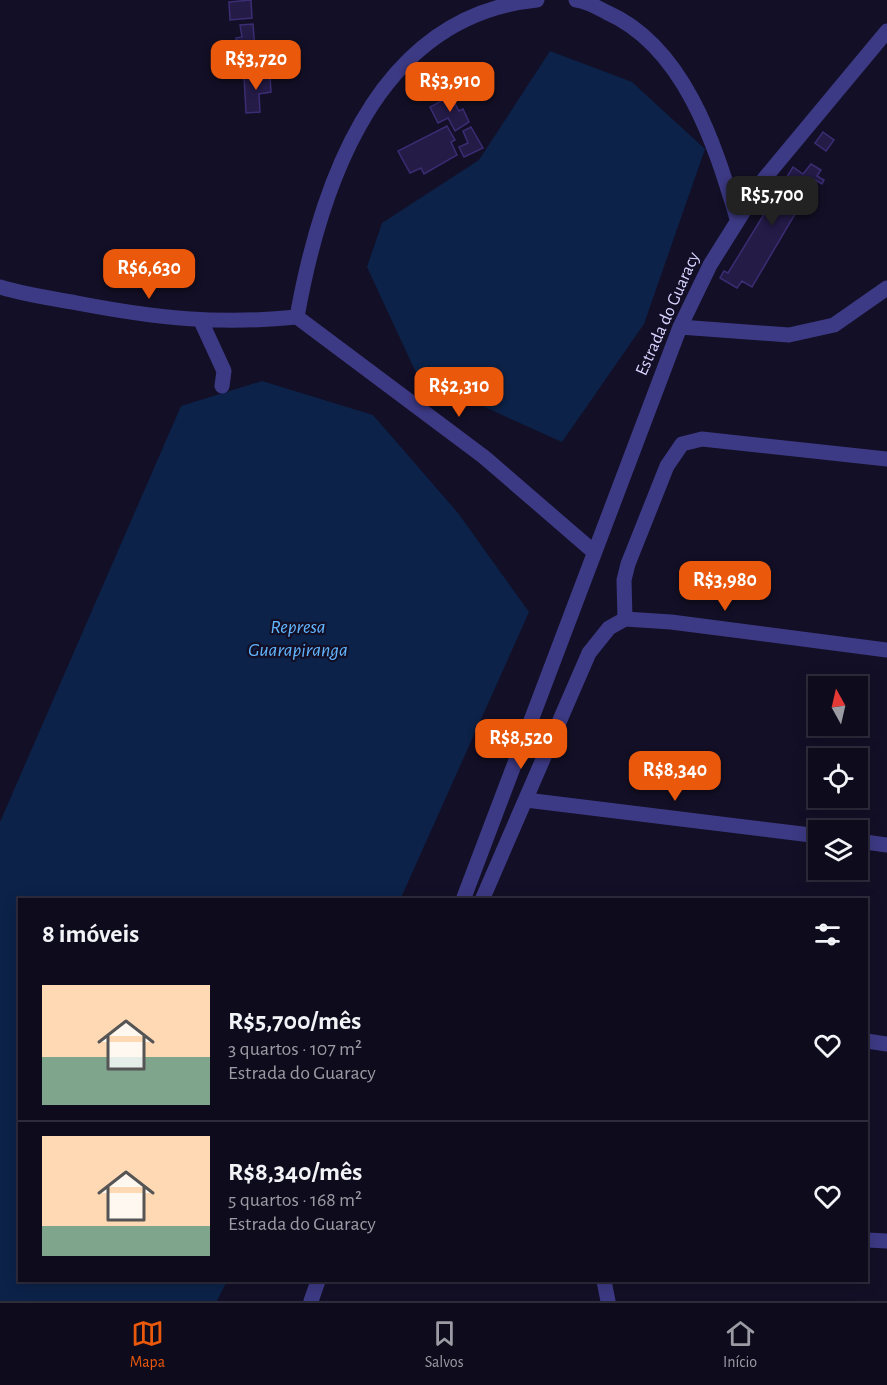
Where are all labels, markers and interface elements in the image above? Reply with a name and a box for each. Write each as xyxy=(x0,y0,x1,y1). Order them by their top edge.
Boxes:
pin: R$3,720 xyxy=(201,40,311,91)
text: R$3,720 xyxy=(225,49,287,69)
pin: R$3,910 xyxy=(395,62,505,113)
text: R$3,910 xyxy=(419,71,481,91)
pin: R$5,700 xyxy=(717,176,827,227)
text: R$5,700 xyxy=(740,185,804,205)
pin: R$6,630 xyxy=(94,249,204,300)
street label: Estrada do Guaracy xyxy=(633,249,703,378)
text: R$6,630 xyxy=(117,258,181,278)
pin: R$2,310 xyxy=(404,367,514,418)
text: R$2,310 xyxy=(428,376,490,396)
pin: R$3,980 xyxy=(670,561,780,612)
text: R$3,980 xyxy=(693,570,757,590)
water label: Represa Guarapiranga xyxy=(248,617,348,660)
north arrow xyxy=(808,676,868,736)
map controls xyxy=(808,676,868,880)
pin: R$8,520 xyxy=(466,719,576,770)
text: R$8,520 xyxy=(489,728,553,748)
button: locate xyxy=(808,748,868,808)
pin: R$8,340 xyxy=(620,751,730,802)
text: R$8,340 xyxy=(643,760,707,780)
button: layers xyxy=(808,820,868,880)
icon: filters xyxy=(811,918,844,951)
text: 8 imóveis xyxy=(42,921,139,947)
text: R$5,700/mês xyxy=(228,1008,361,1034)
icon: home xyxy=(90,1009,162,1081)
icon: heart xyxy=(811,1029,844,1062)
text: 3 quartos · 107 m² xyxy=(228,1039,362,1059)
text: Estrada do Guaracy xyxy=(228,1063,376,1083)
text: R$8,340/mês xyxy=(228,1159,362,1185)
icon: home xyxy=(90,1160,162,1232)
icon: heart xyxy=(811,1180,844,1213)
text: 5 quartos · 168 m² xyxy=(228,1190,362,1210)
text: Estrada do Guaracy xyxy=(228,1214,376,1234)
tab: Mapa xyxy=(130,1317,165,1372)
tab: Salvos xyxy=(425,1317,464,1372)
tab: Início xyxy=(723,1317,757,1372)

